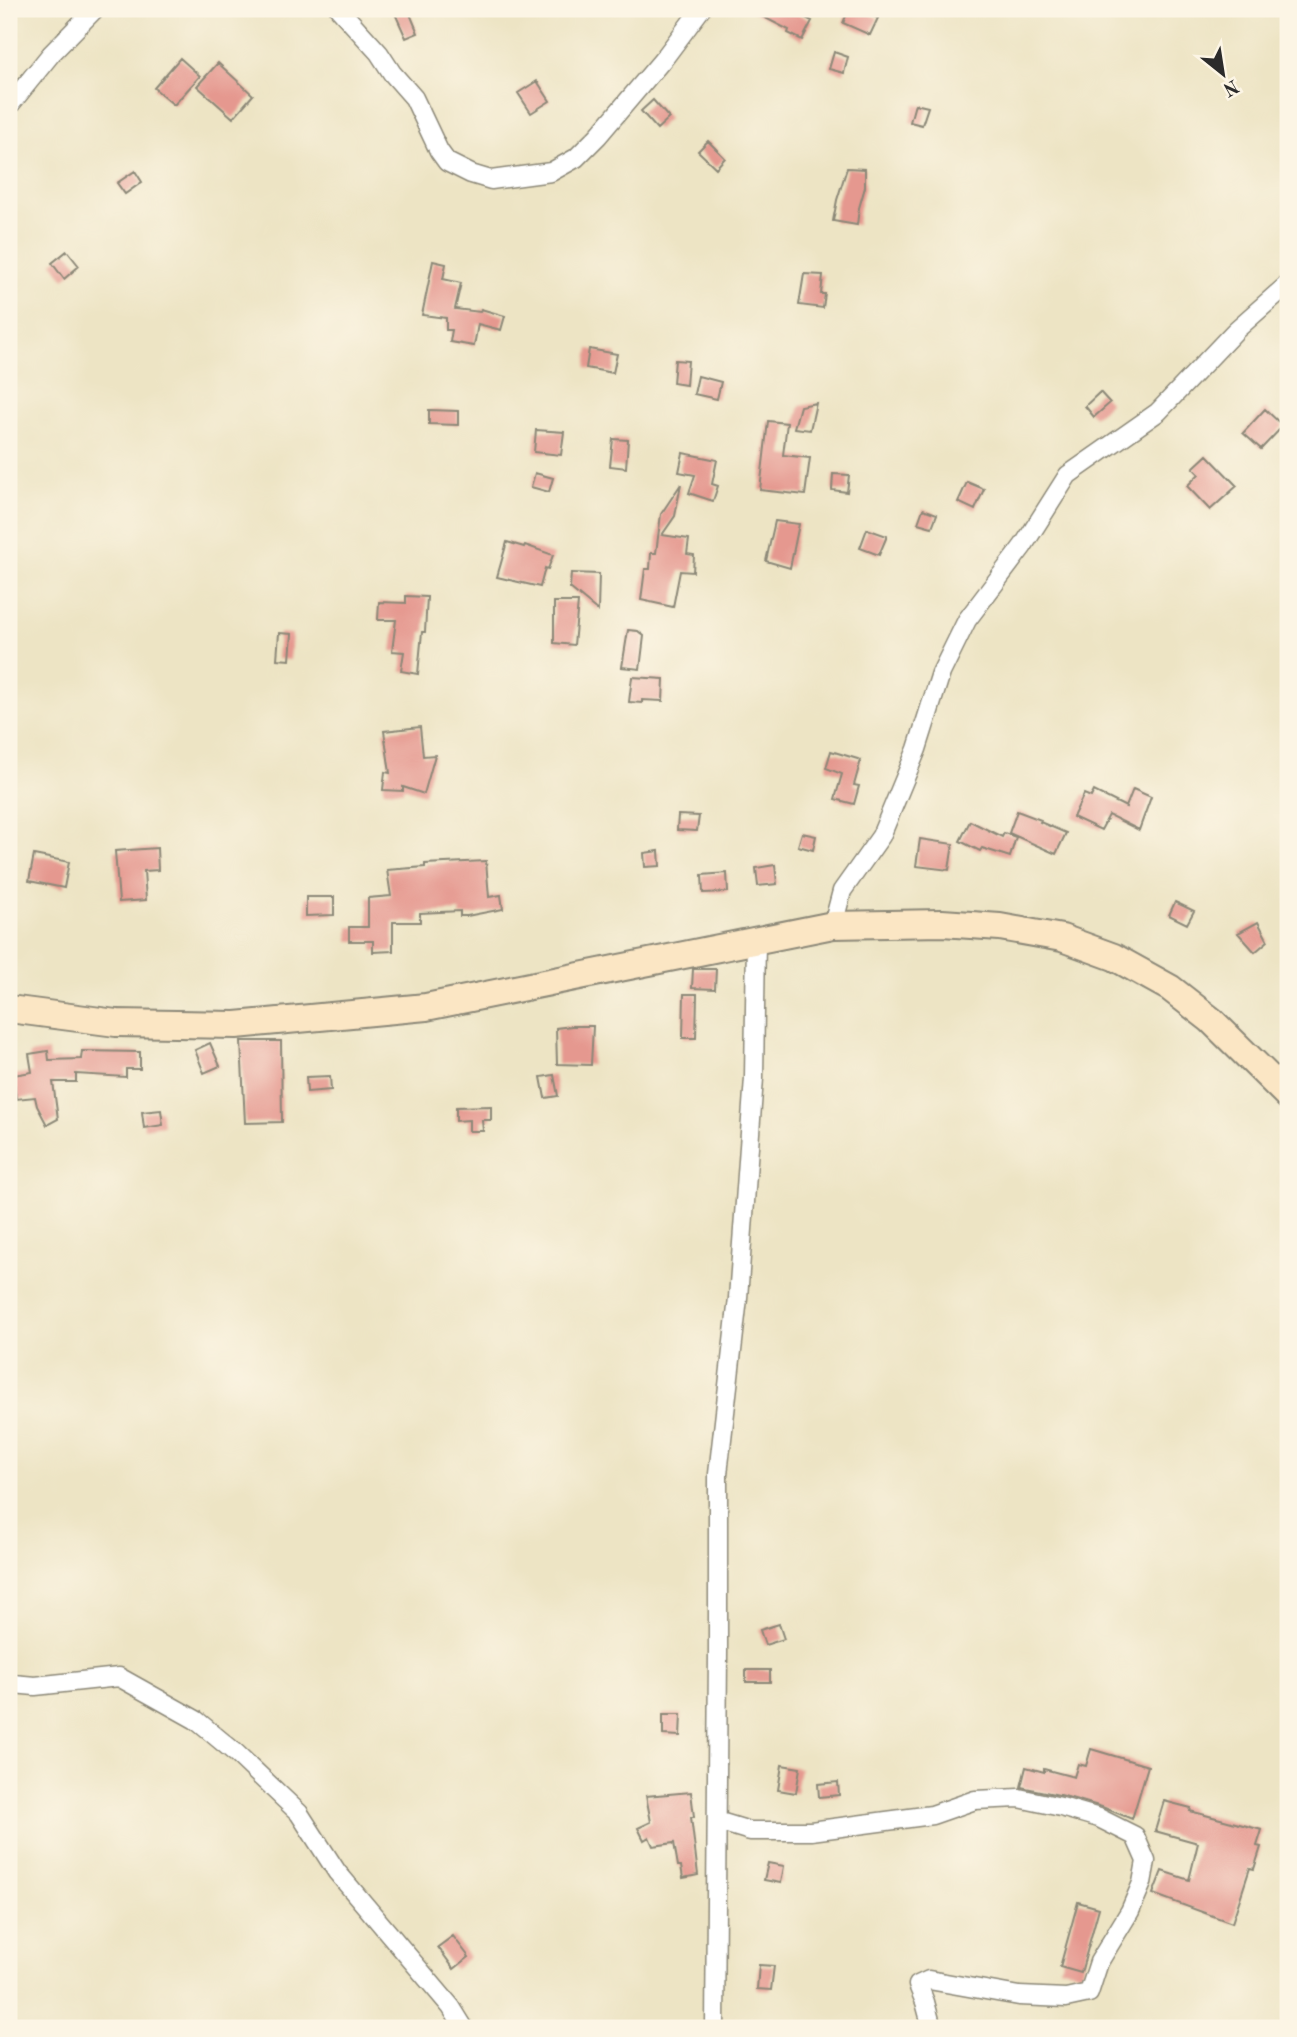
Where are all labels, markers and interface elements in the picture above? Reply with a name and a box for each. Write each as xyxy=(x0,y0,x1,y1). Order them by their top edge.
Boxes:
north arrow xyxy=(1188,38,1258,108)
text: N xyxy=(1219,75,1241,99)

